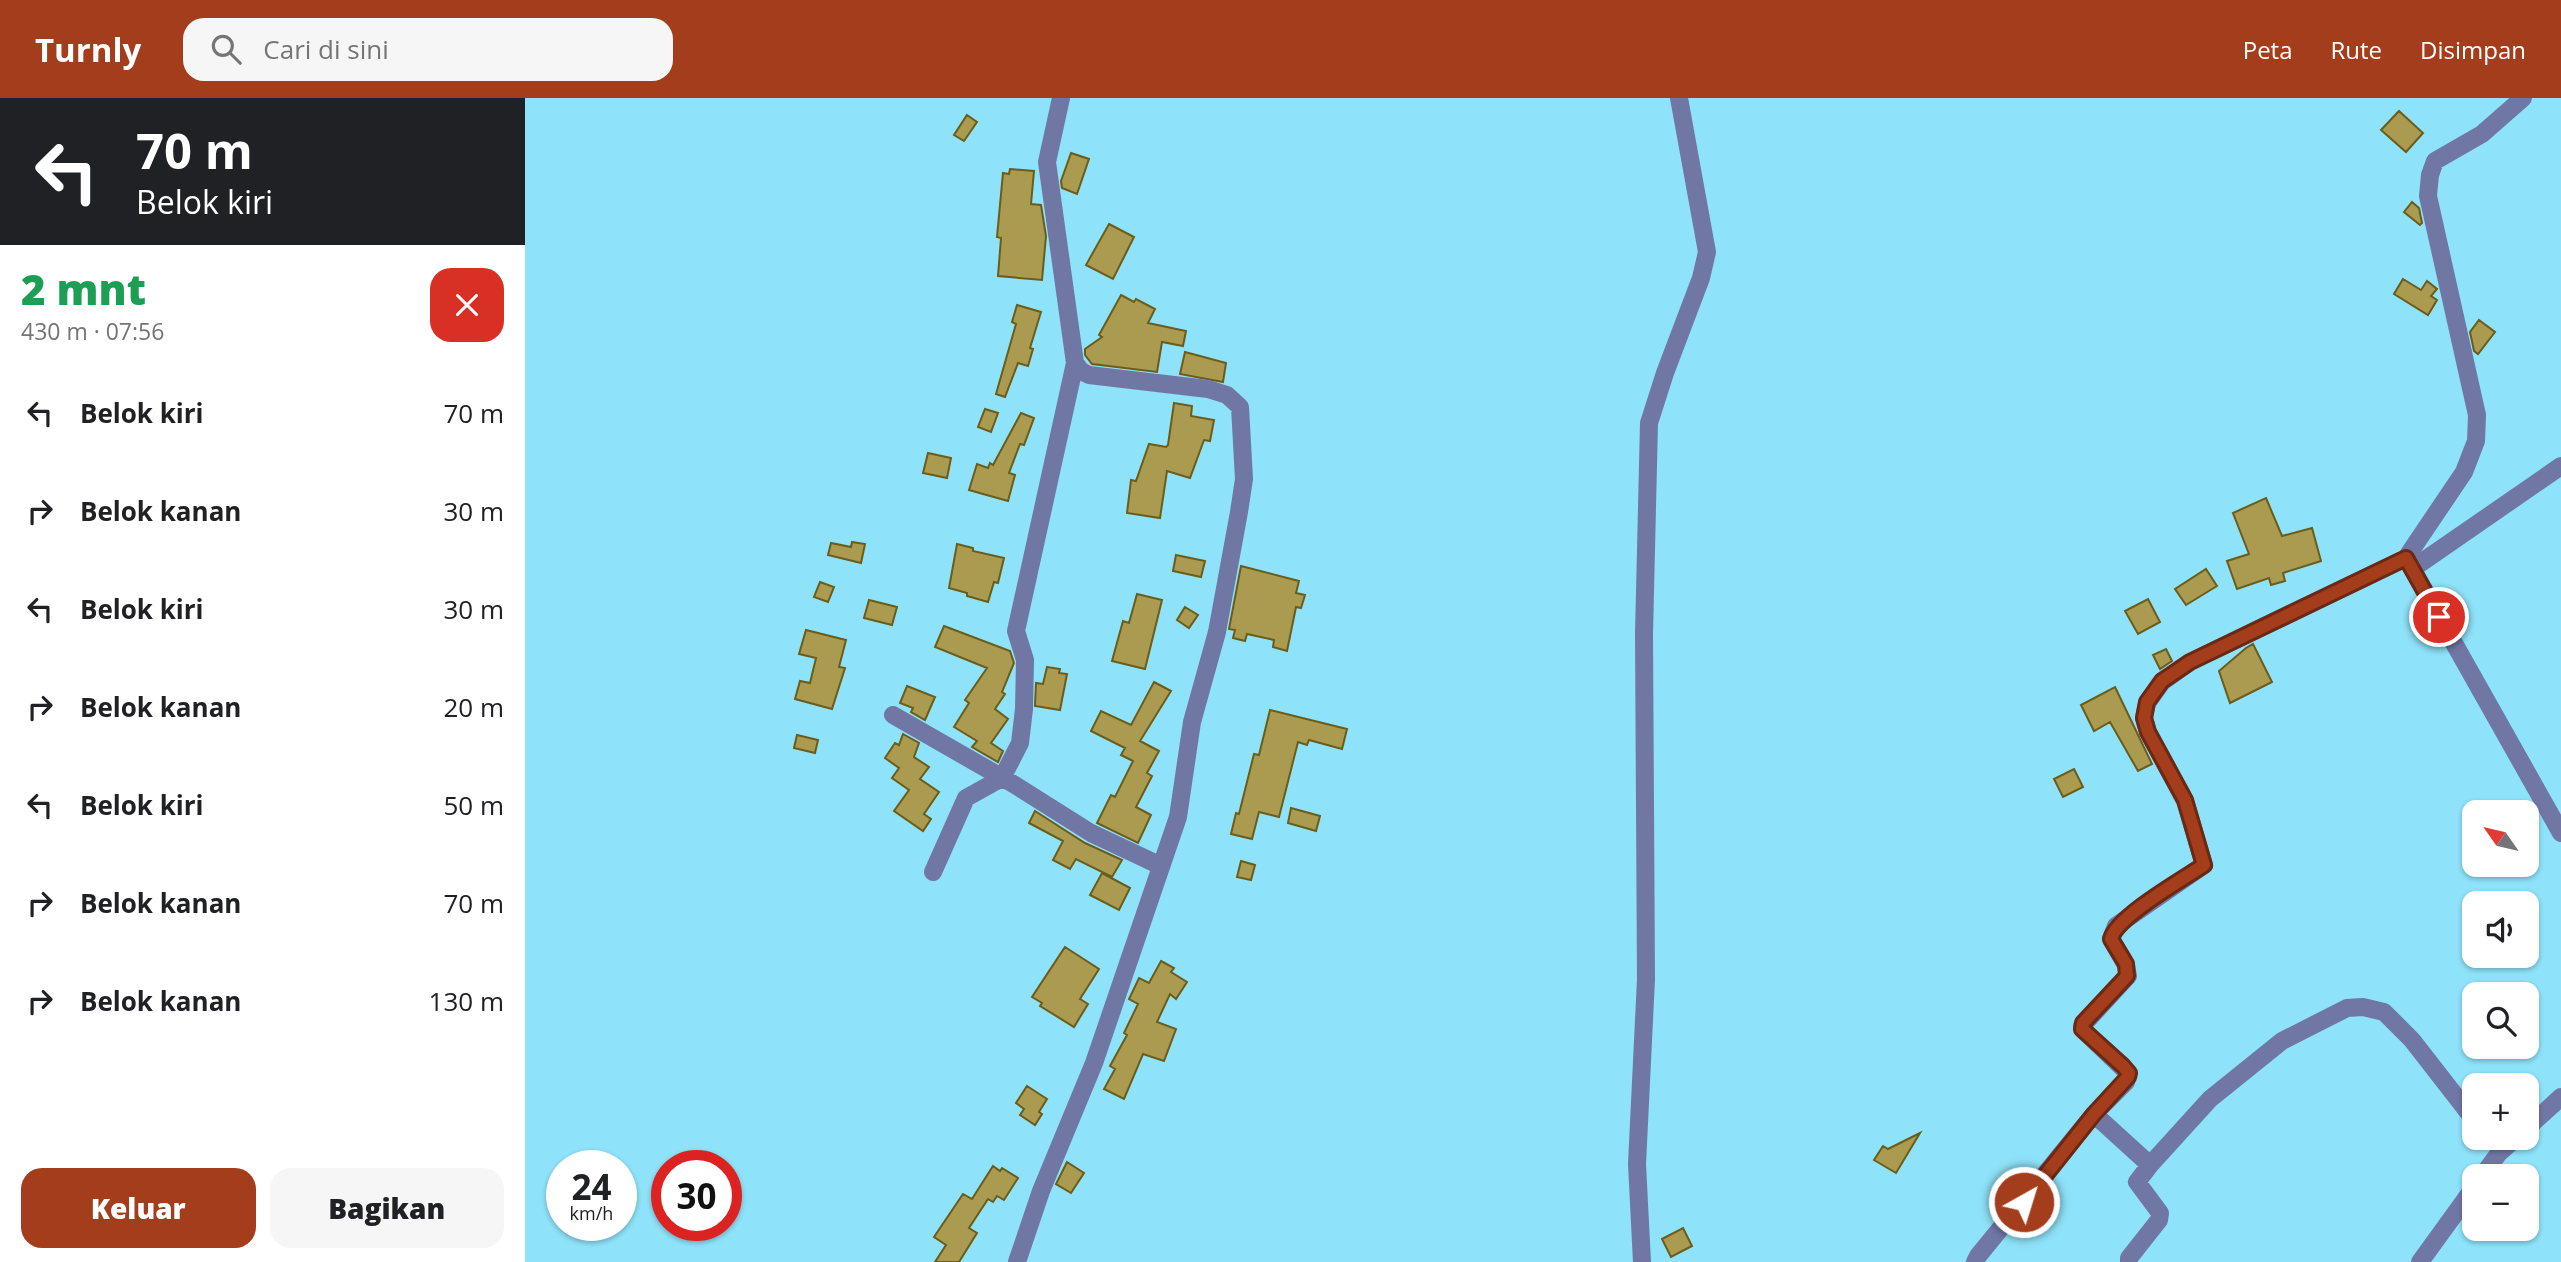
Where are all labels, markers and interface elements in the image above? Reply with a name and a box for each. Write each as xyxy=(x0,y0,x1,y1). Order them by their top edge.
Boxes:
search box xyxy=(183,18,673,81)
text: Turnly xyxy=(35,27,141,72)
icon: search xyxy=(207,30,245,68)
text: Cari di sini xyxy=(263,31,389,67)
text: Peta xyxy=(2243,33,2293,66)
text: Rute xyxy=(2331,33,2382,66)
text: Disimpan xyxy=(2420,33,2526,66)
text: 70 m xyxy=(136,117,253,183)
icon: left xyxy=(21,126,112,217)
text: Belok kiri xyxy=(136,180,273,223)
text: 2 mnt xyxy=(21,260,146,317)
button: close xyxy=(430,268,504,342)
text: 430 m · 07:56 xyxy=(21,315,164,347)
icon: left xyxy=(21,394,59,432)
text: Belok kiri xyxy=(80,395,204,431)
text: 70 m xyxy=(443,395,504,431)
icon: right xyxy=(21,492,59,530)
text: Belok kanan xyxy=(80,493,241,529)
text: 30 m xyxy=(443,493,504,529)
pin xyxy=(2409,587,2469,647)
icon: left xyxy=(21,590,59,628)
text: Belok kiri xyxy=(80,591,204,627)
text: 30 m xyxy=(443,591,504,627)
icon: arrive xyxy=(2420,598,2458,636)
icon: right xyxy=(21,688,59,726)
text: Belok kanan xyxy=(80,689,241,725)
text: 20 m xyxy=(443,689,504,725)
icon: left xyxy=(21,786,59,824)
text: Belok kiri xyxy=(80,787,204,823)
text: 50 m xyxy=(443,787,504,823)
north arrow xyxy=(2462,800,2539,877)
map controls xyxy=(2462,800,2539,1241)
icon: right xyxy=(21,884,59,922)
text: Belok kanan xyxy=(80,885,241,921)
text: 70 m xyxy=(443,885,504,921)
button: sound xyxy=(2462,891,2539,968)
icon: right xyxy=(21,982,59,1020)
button: search xyxy=(2462,982,2539,1059)
text: Belok kanan xyxy=(80,983,241,1019)
text: 130 m xyxy=(429,983,504,1019)
button: + xyxy=(2462,1073,2539,1150)
speed limit sign: 30 xyxy=(651,1150,742,1241)
text: 24 xyxy=(571,1163,612,1210)
button: − xyxy=(2462,1164,2539,1241)
position arrow xyxy=(1987,1165,2061,1239)
button: Keluar xyxy=(21,1168,256,1248)
button: Bagikan xyxy=(270,1168,504,1248)
text: km/h xyxy=(570,1201,613,1225)

